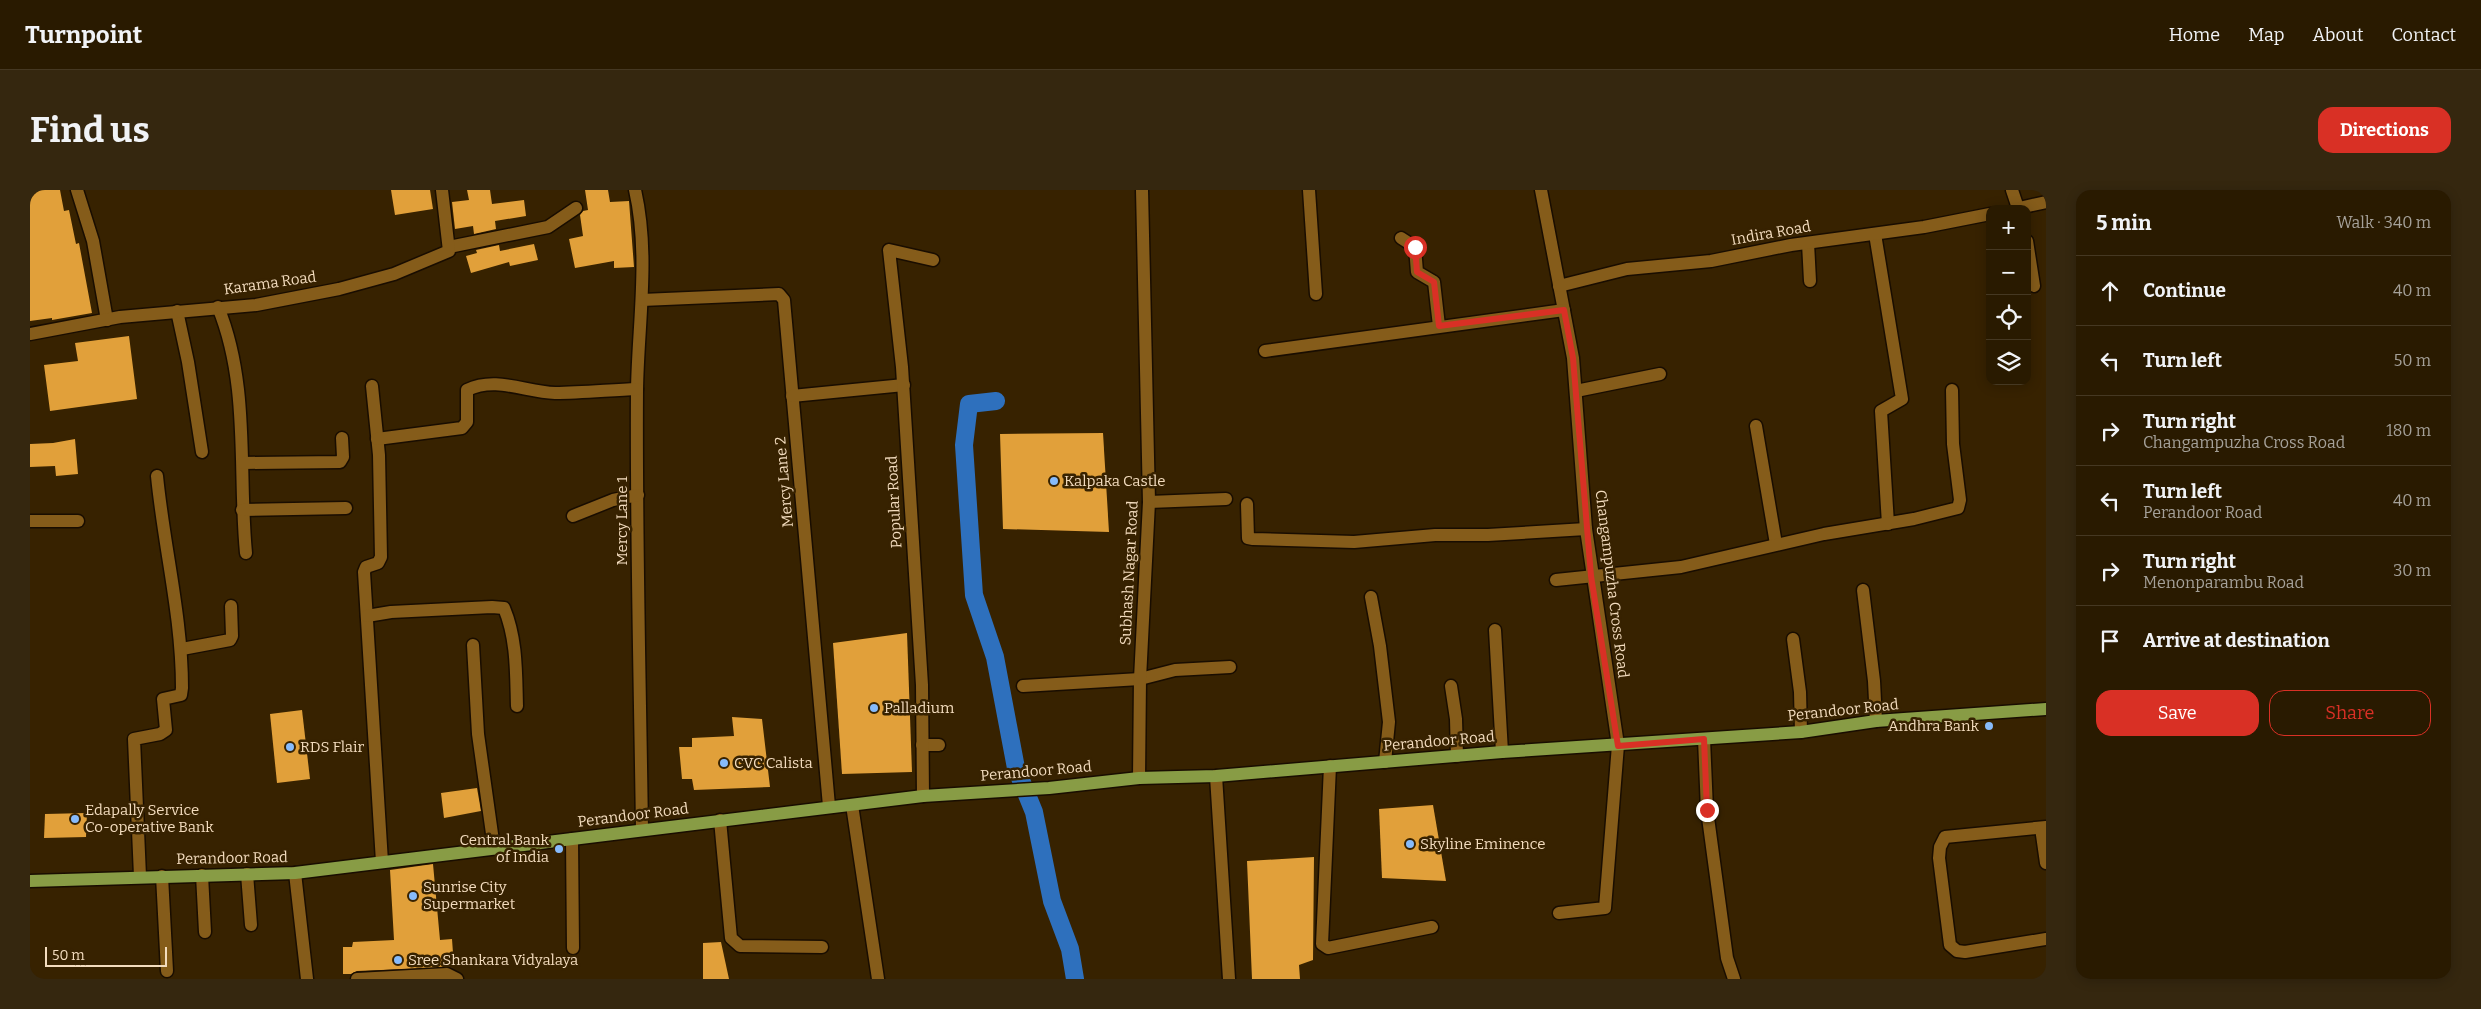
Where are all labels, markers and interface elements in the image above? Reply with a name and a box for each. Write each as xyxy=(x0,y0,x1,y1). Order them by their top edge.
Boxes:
text: Turnpoint xyxy=(25,21,142,49)
text: Home xyxy=(2169,24,2220,46)
text: Map xyxy=(2248,24,2284,46)
text: About xyxy=(2312,24,2363,46)
text: Contact xyxy=(2391,24,2456,46)
button: Directions xyxy=(2318,107,2451,153)
text: Find us xyxy=(30,109,150,151)
map controls xyxy=(1986,205,2031,385)
button: + xyxy=(1986,205,2031,250)
text: 5 min xyxy=(2096,210,2152,236)
text: Walk · 340 m xyxy=(2337,213,2431,232)
street label: Indira Road xyxy=(1730,217,1812,249)
route start xyxy=(1404,236,1427,259)
button: − xyxy=(1986,250,2031,295)
street label: Karama Road xyxy=(223,268,318,298)
icon: ahead xyxy=(2096,277,2124,305)
text: Continue xyxy=(2143,279,2226,302)
text: 40 m xyxy=(2393,281,2431,300)
button: locate xyxy=(1986,295,2031,340)
button: layers xyxy=(1986,340,2031,385)
icon: left xyxy=(2096,347,2124,375)
text: Turn left xyxy=(2143,349,2222,372)
text: 50 m xyxy=(2394,351,2431,370)
text: Turn right xyxy=(2143,410,2236,433)
icon: right xyxy=(2096,417,2124,445)
text: 180 m xyxy=(2386,421,2431,440)
text: Changampuzha Cross Road xyxy=(2143,433,2345,452)
street label: Mercy Lane 2 xyxy=(771,436,797,528)
street label: Popular Road xyxy=(883,455,905,549)
place label: Kalpaka Castle xyxy=(1064,472,1166,490)
marker: Kalpaka Castle xyxy=(1048,475,1060,487)
street label: Mercy Lane 1 xyxy=(613,476,631,566)
text: Turn left xyxy=(2143,480,2222,503)
icon: left xyxy=(2096,487,2124,515)
street label: Changampuzha Cross Road xyxy=(1592,489,1632,679)
text: 40 m xyxy=(2393,491,2431,510)
street label: Subhash Nagar Road xyxy=(1116,500,1142,646)
text: Perandoor Road xyxy=(2143,503,2262,522)
text: Turn right xyxy=(2143,550,2236,573)
icon: right xyxy=(2096,557,2124,585)
text: 30 m xyxy=(2393,561,2431,580)
text: Menonparambu Road xyxy=(2143,573,2304,592)
icon: arrive xyxy=(2096,627,2124,655)
text: Arrive at destination xyxy=(2143,629,2330,652)
button: Save xyxy=(2096,690,2259,736)
button: Share xyxy=(2269,690,2431,736)
street label: Perandoor Road xyxy=(1786,695,1900,725)
place label: Palladium xyxy=(884,699,955,717)
marker: Palladium xyxy=(868,702,880,714)
place label: Andhra Bank xyxy=(1888,717,1979,735)
marker: Andhra Bank xyxy=(1983,720,1995,732)
street label: Perandoor Road xyxy=(1383,727,1496,755)
place label: RDS Flair xyxy=(300,738,365,756)
marker: RDS Flair xyxy=(284,741,296,753)
place label: CVC Calista xyxy=(734,754,813,772)
marker: CVC Calista xyxy=(718,757,730,769)
street label: Perandoor Road xyxy=(980,757,1093,785)
street label: Perandoor Road xyxy=(576,799,690,831)
route end xyxy=(1696,799,1719,822)
place label: Edapally Service Co-operative Bank xyxy=(85,801,214,836)
marker: Edapally Service Co-operative Bank xyxy=(69,813,81,825)
place label: Central Bank of India xyxy=(459,831,549,866)
place label: Skyline Eminence xyxy=(1420,835,1545,853)
marker: Skyline Eminence xyxy=(1404,838,1416,850)
marker: Central Bank of India xyxy=(553,843,565,855)
street label: Perandoor Road xyxy=(176,848,288,868)
place label: Sunrise City Supermarket xyxy=(423,878,516,913)
marker: Sunrise City Supermarket xyxy=(407,890,419,902)
scale bar xyxy=(45,944,168,967)
text: 50 m xyxy=(52,947,85,964)
place label: Sree Shankara Vidyalaya xyxy=(408,951,578,969)
marker: Sree Shankara Vidyalaya xyxy=(392,954,404,966)

